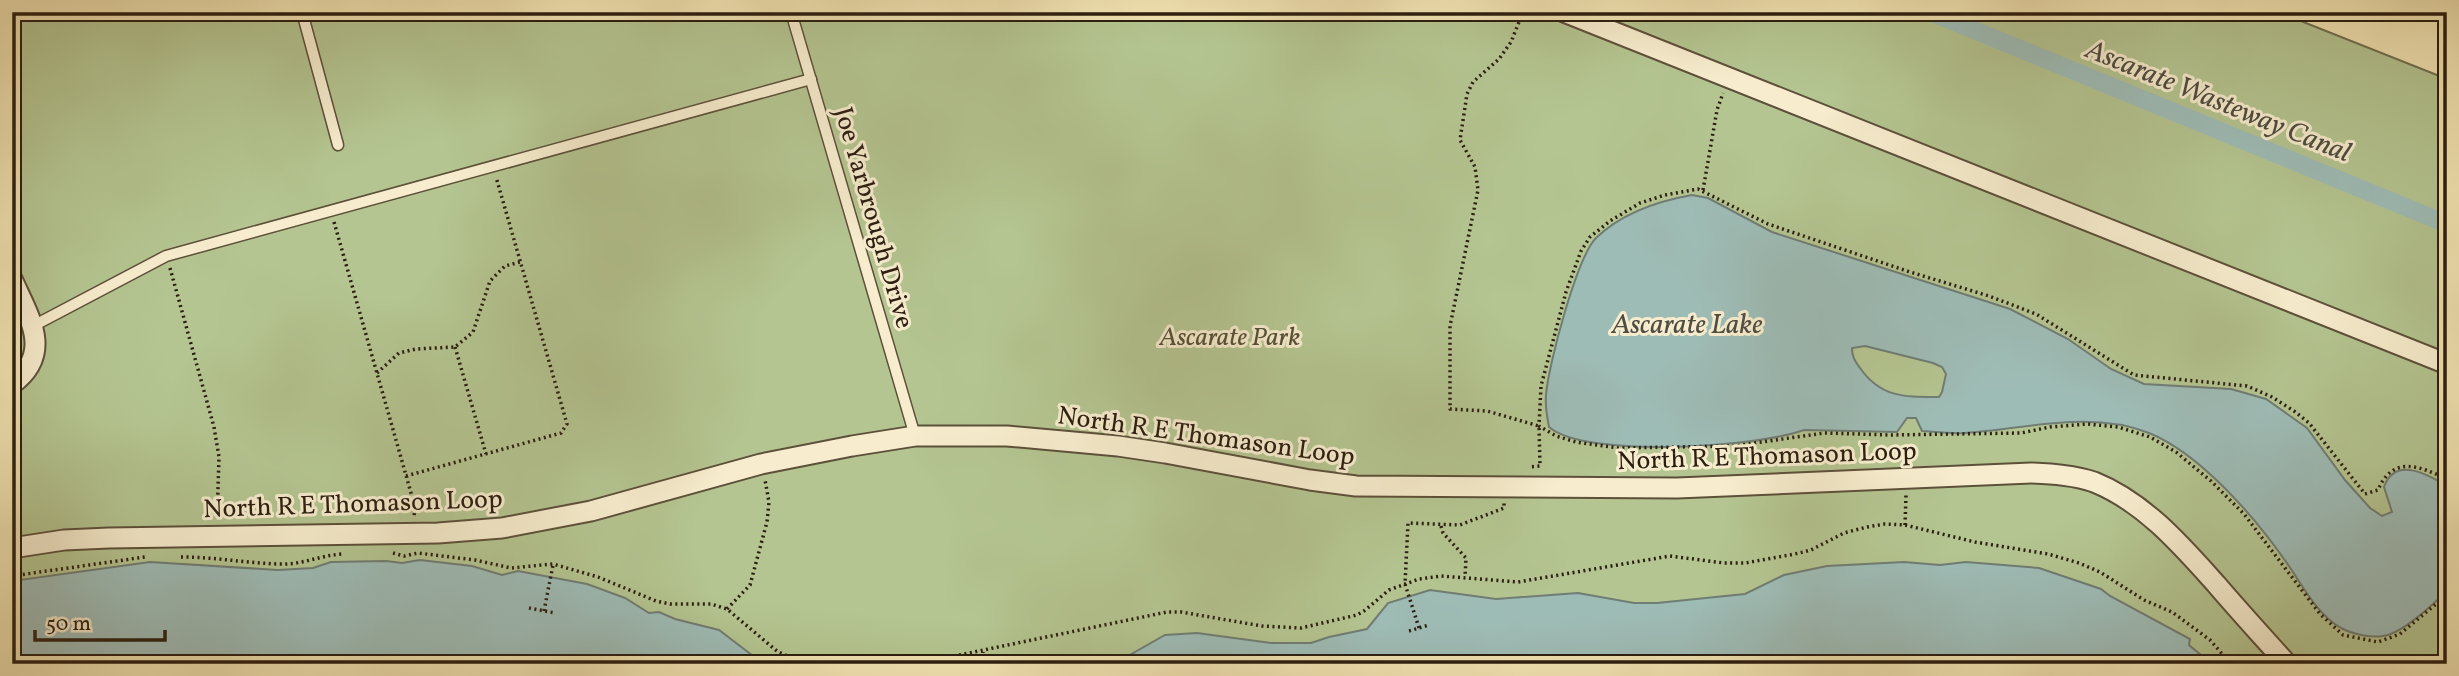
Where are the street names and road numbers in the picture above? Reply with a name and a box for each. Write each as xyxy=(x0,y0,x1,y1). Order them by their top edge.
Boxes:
street label: Joe Yarbrough Drive xyxy=(824,103,922,333)
street label: North R E Thomason Loop xyxy=(1055,398,1357,476)
street label: North R E Thomason Loop xyxy=(1617,434,1917,480)
street label: North R E Thomason Loop xyxy=(203,482,503,528)

